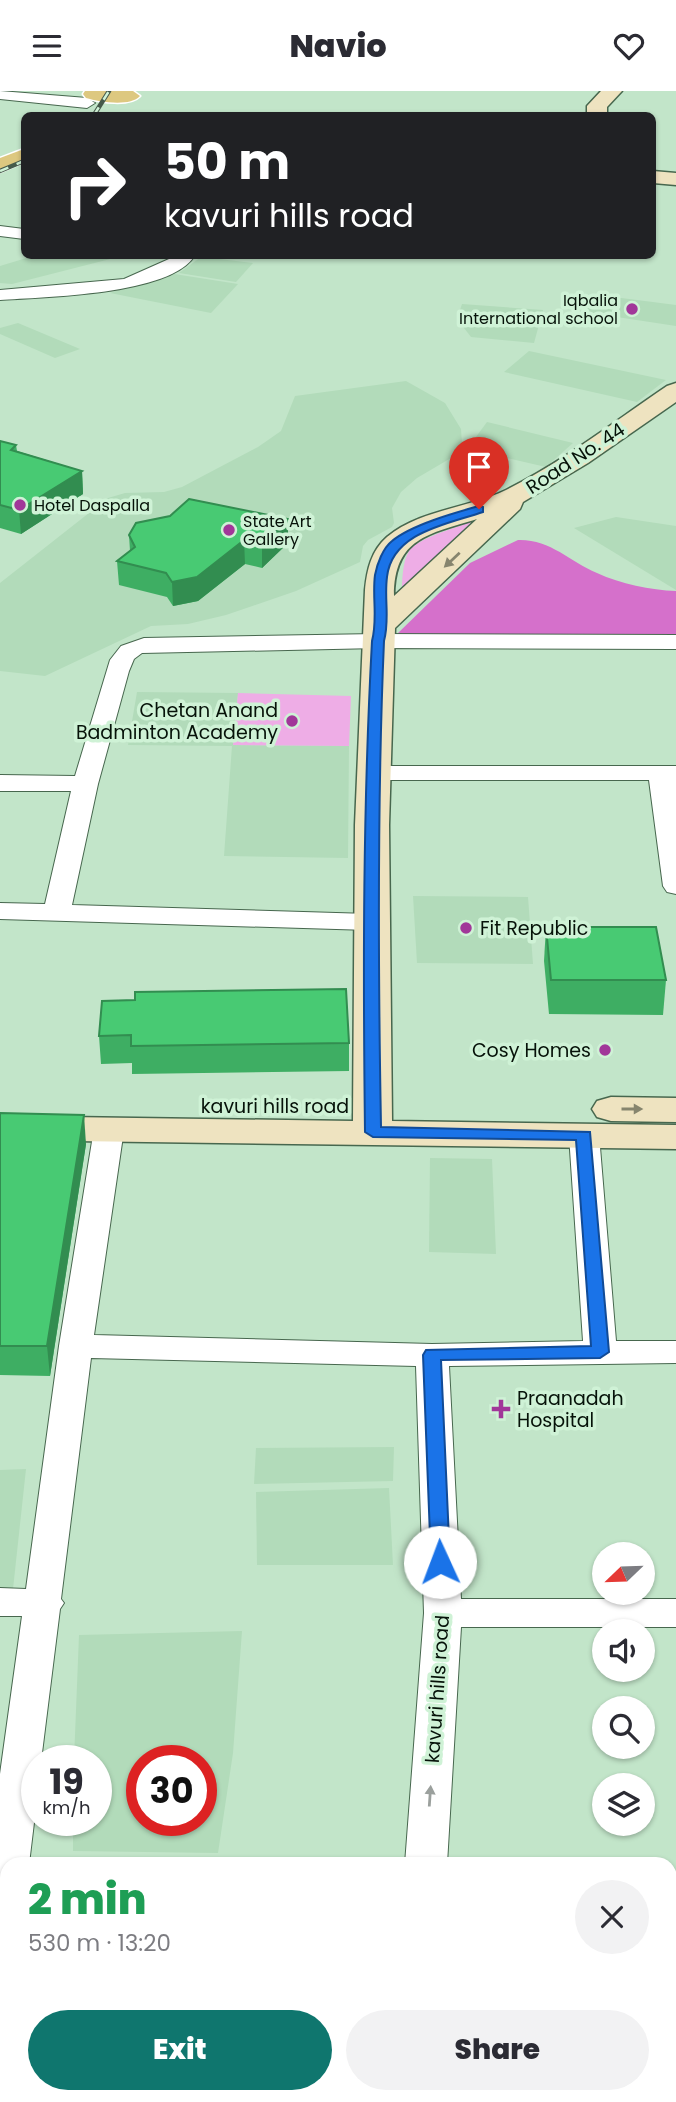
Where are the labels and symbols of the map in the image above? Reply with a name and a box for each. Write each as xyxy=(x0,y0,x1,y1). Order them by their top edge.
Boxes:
place label: Iqbalia International school xyxy=(459,289,618,330)
marker: Iqbalia International school xyxy=(624,301,640,317)
street label: Road No. 44 xyxy=(521,416,630,501)
pin xyxy=(449,437,509,509)
place label: Hotel Daspalla xyxy=(34,494,150,517)
marker: Hotel Daspalla xyxy=(12,497,28,513)
place label: State Art Gallery xyxy=(243,510,312,551)
marker: State Art Gallery xyxy=(221,522,237,538)
one-way arrow xyxy=(444,551,461,567)
place label: Chetan Anand Badminton Academy xyxy=(76,697,278,746)
marker: Chetan Anand Badminton Academy xyxy=(284,713,300,729)
place label: Fit Republic xyxy=(480,915,588,942)
marker: Fit Republic xyxy=(458,920,474,936)
place label: Cosy Homes xyxy=(472,1037,591,1064)
marker: Cosy Homes xyxy=(597,1042,613,1058)
street label: kavuri hills road xyxy=(201,1093,349,1120)
one-way arrow xyxy=(621,1103,643,1115)
place label: Praanadah Hospital xyxy=(517,1385,624,1434)
marker: Praanadah Hospital xyxy=(491,1399,511,1419)
position arrow xyxy=(403,1525,477,1599)
north arrow xyxy=(592,1542,654,1605)
street label: kavuri hills road xyxy=(419,1614,456,1764)
speed limit sign: 30 xyxy=(126,1745,217,1836)
one-way arrow xyxy=(425,1784,436,1806)

